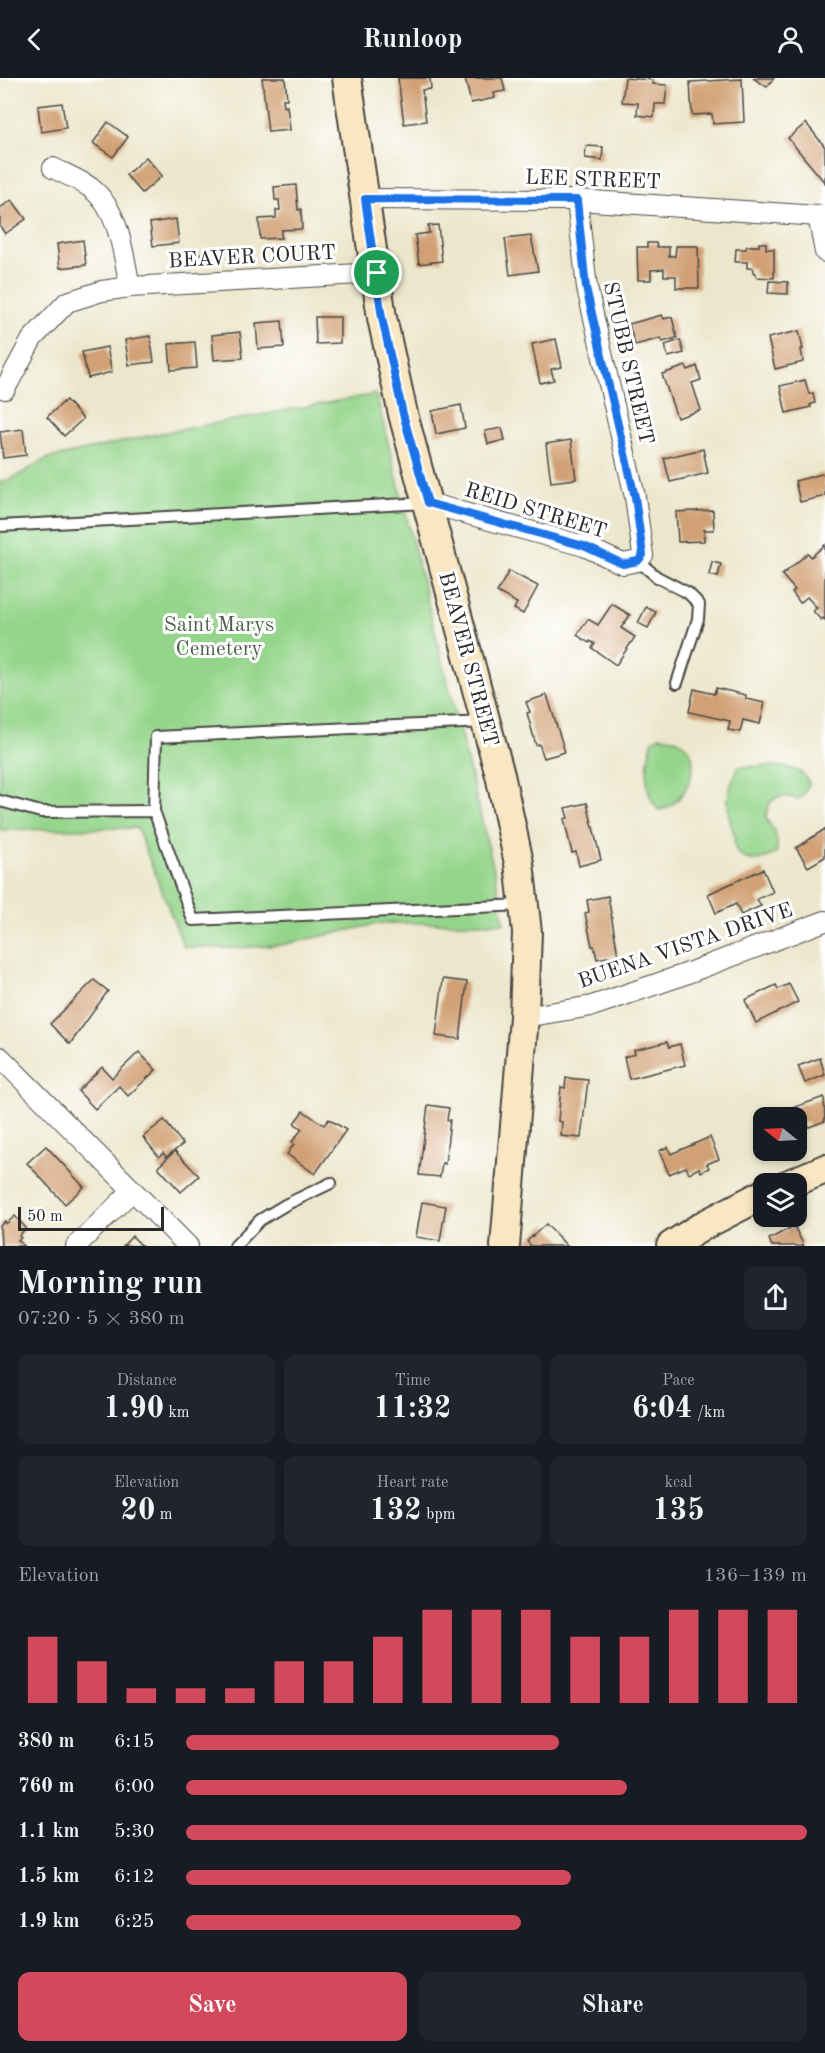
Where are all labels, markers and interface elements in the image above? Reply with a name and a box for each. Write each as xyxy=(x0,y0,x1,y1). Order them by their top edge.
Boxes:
icon: back xyxy=(18,23,51,56)
icon: person xyxy=(774,23,807,56)
text: Runloop xyxy=(363,26,462,53)
street label: LEE STREET xyxy=(525,168,661,193)
street label: BEAVER COURT xyxy=(168,243,336,272)
pin xyxy=(351,247,402,298)
icon: arrive xyxy=(360,256,393,289)
street label: STUBB STREET xyxy=(599,280,656,447)
street label: REID STREET xyxy=(462,480,609,543)
street label: BEAVER STREET xyxy=(434,570,501,749)
park label: Saint Marys Cemetery xyxy=(164,615,274,660)
street label: BUENA VISTA DRIVE xyxy=(575,900,795,993)
north arrow xyxy=(753,1107,807,1161)
map controls xyxy=(753,1107,807,1227)
button: layers xyxy=(753,1173,807,1227)
scale bar xyxy=(18,1204,164,1232)
text: 50 m xyxy=(27,1209,63,1225)
button: share xyxy=(744,1266,807,1329)
text: Morning run xyxy=(18,1268,203,1301)
text: 07:20 · 5 × 380 m xyxy=(18,1309,185,1329)
text: Distance xyxy=(116,1373,177,1389)
text: Time xyxy=(395,1373,430,1389)
text: Pace xyxy=(662,1373,695,1389)
text: 1.90 xyxy=(103,1394,164,1424)
text: 11:32 xyxy=(374,1394,452,1424)
text: 6:04 xyxy=(632,1394,692,1424)
text: km xyxy=(164,1405,190,1421)
text: /km xyxy=(692,1405,725,1421)
text: Elevation xyxy=(114,1475,179,1491)
text: Heart rate xyxy=(377,1475,448,1491)
text: kcal xyxy=(665,1475,692,1491)
text: 20 xyxy=(121,1496,155,1526)
text: 132 xyxy=(370,1496,422,1526)
text: 135 xyxy=(652,1496,705,1526)
text: m xyxy=(155,1507,173,1523)
text: bpm xyxy=(422,1507,455,1523)
text: Elevation xyxy=(18,1566,99,1586)
text: 136–139 m xyxy=(704,1566,807,1586)
text: 380 m xyxy=(18,1732,74,1752)
text: 6:15 xyxy=(114,1732,154,1752)
text: 760 m xyxy=(18,1777,74,1797)
text: 6:00 xyxy=(114,1777,154,1797)
text: 1.1 km xyxy=(18,1822,80,1842)
text: 5:30 xyxy=(114,1822,154,1842)
text: 1.5 km xyxy=(18,1867,80,1887)
text: 6:12 xyxy=(114,1867,154,1887)
text: 1.9 km xyxy=(18,1912,80,1932)
text: 6:25 xyxy=(114,1912,154,1932)
button: Save xyxy=(18,1972,407,2041)
button: Share xyxy=(419,1972,807,2041)

